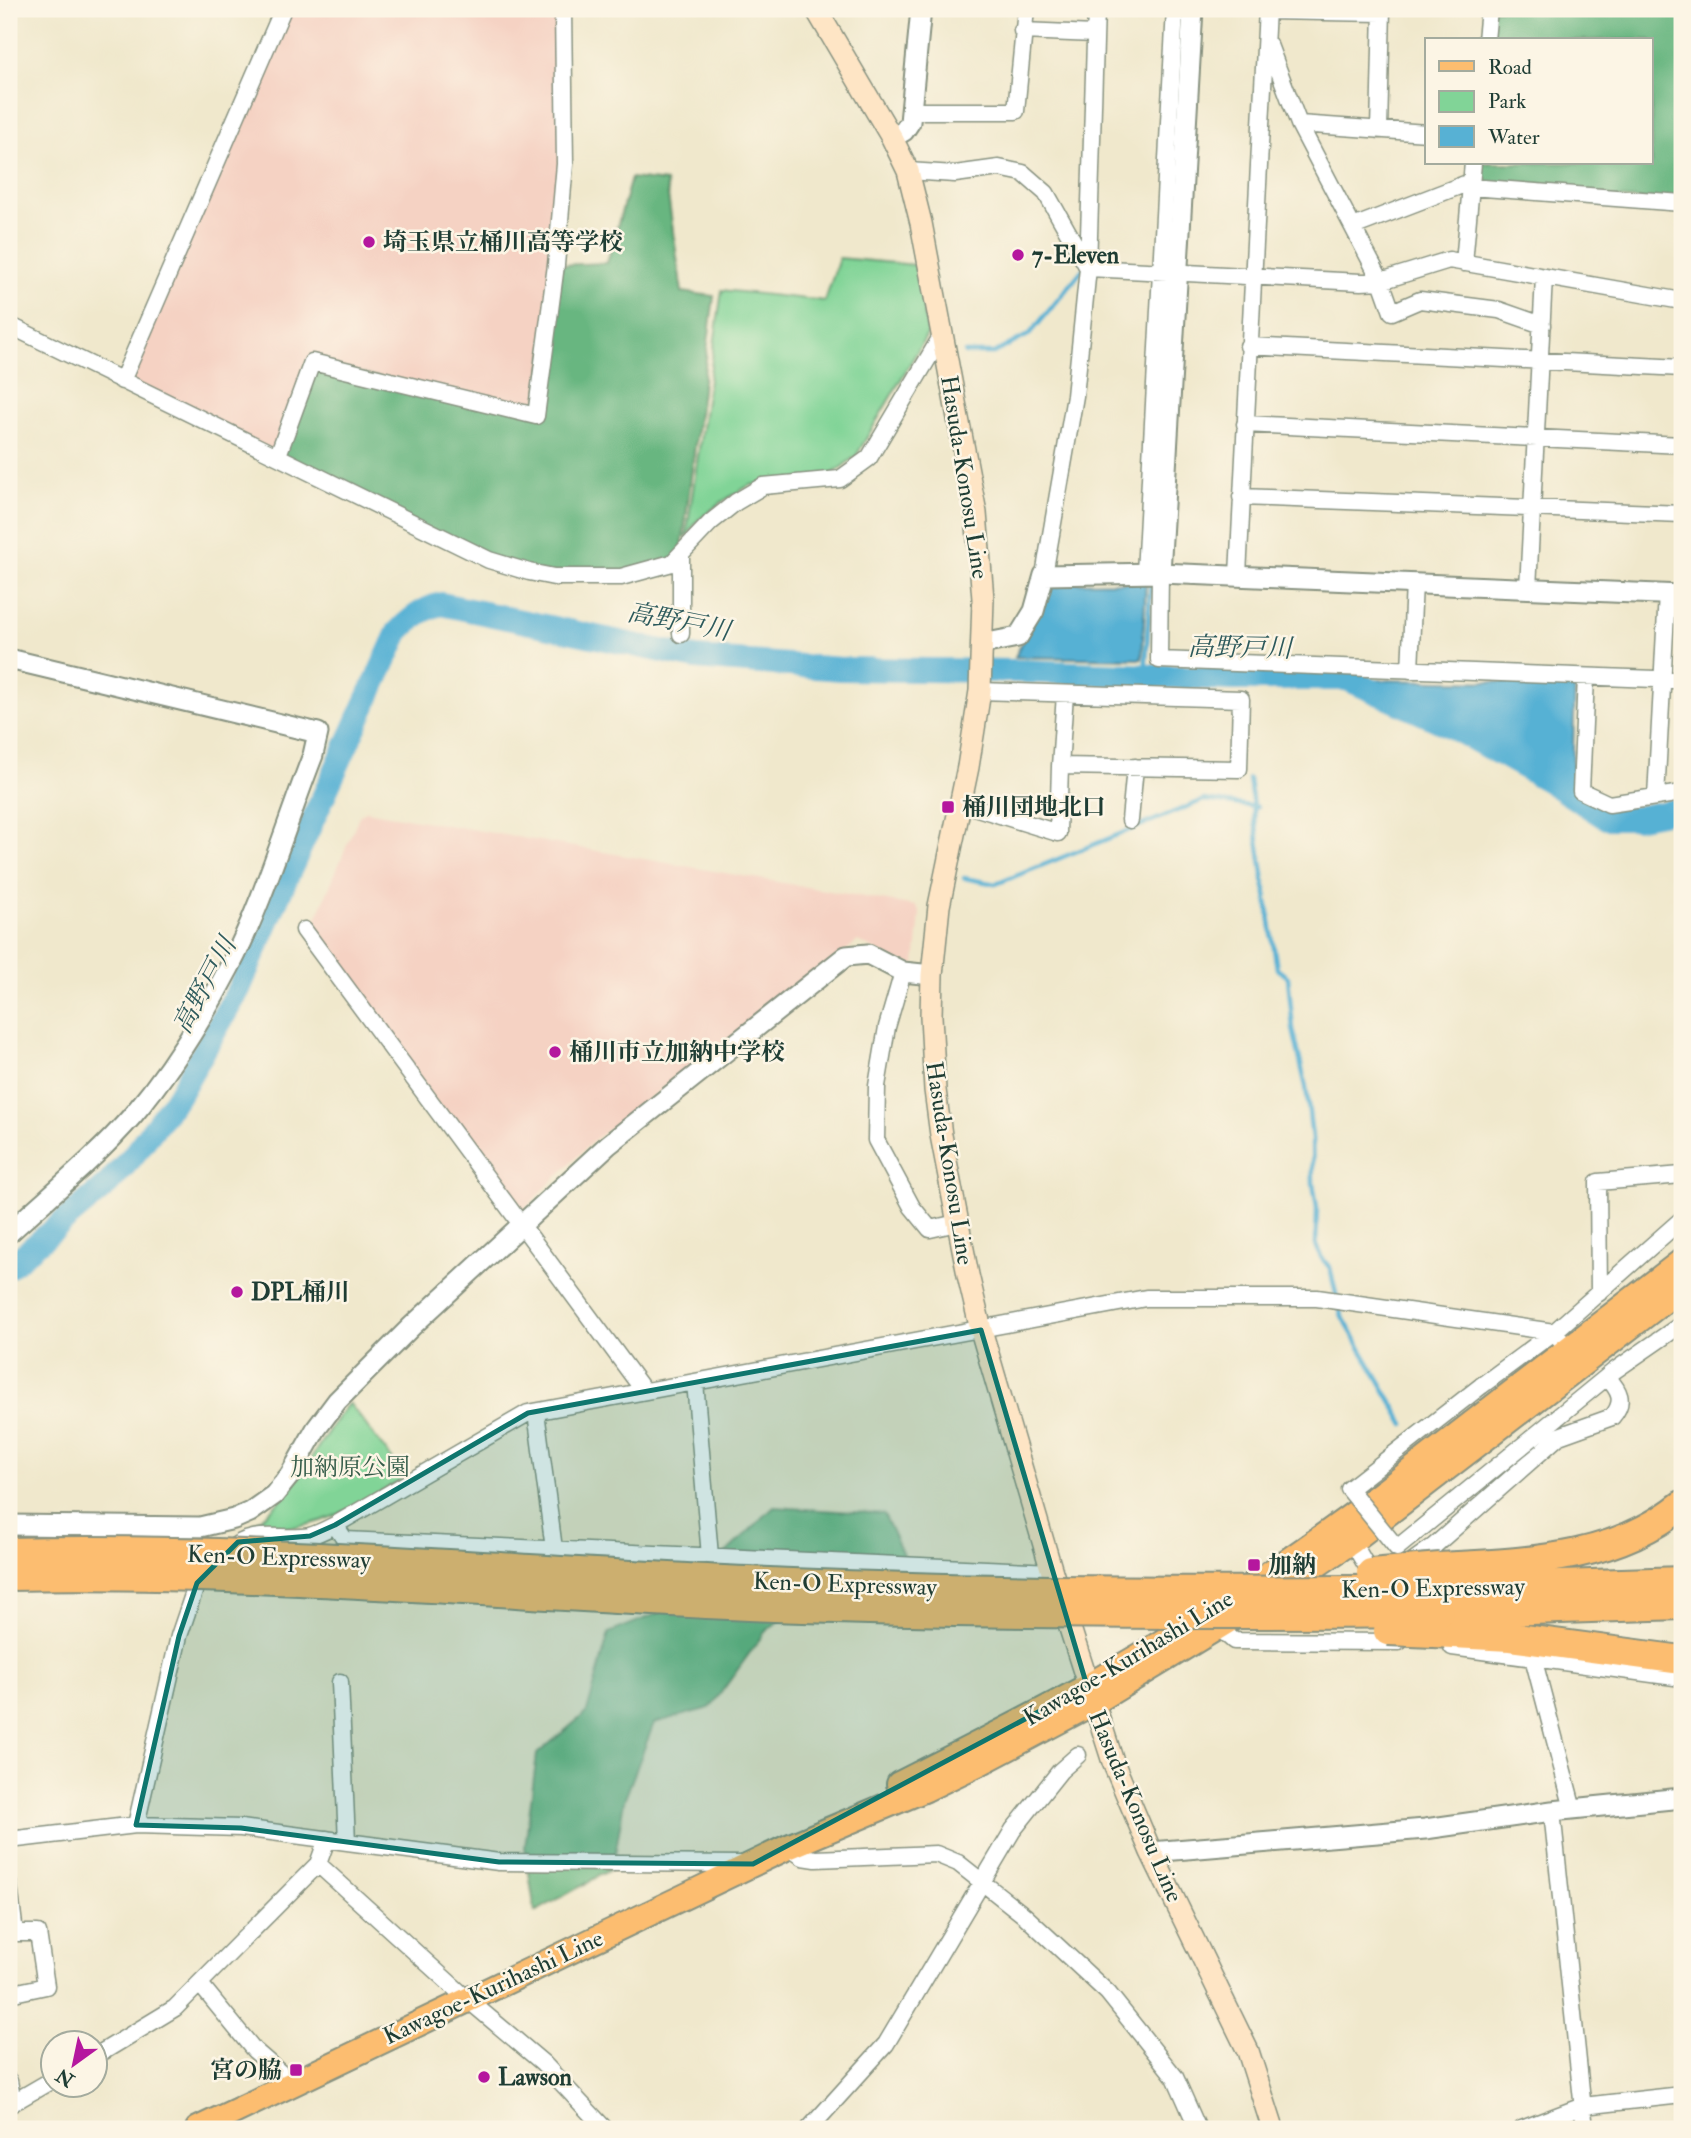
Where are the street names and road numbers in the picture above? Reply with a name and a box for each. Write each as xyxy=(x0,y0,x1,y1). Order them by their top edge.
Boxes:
street label: Hasuda-Konosu Line xyxy=(933,373,996,581)
street label: Hasuda-Konosu Line xyxy=(918,1059,981,1267)
street label: Ken-O Expressway xyxy=(187,1539,372,1576)
street label: Ken-O Expressway xyxy=(753,1566,938,1603)
street label: Ken-O Expressway xyxy=(1341,1571,1526,1606)
street label: Kawagoe-Kurihashi Line xyxy=(1018,1583,1239,1733)
street label: Hasuda-Konosu Line xyxy=(1081,1705,1190,1907)
street label: Kawagoe-Kurihashi Line xyxy=(378,1923,608,2052)

